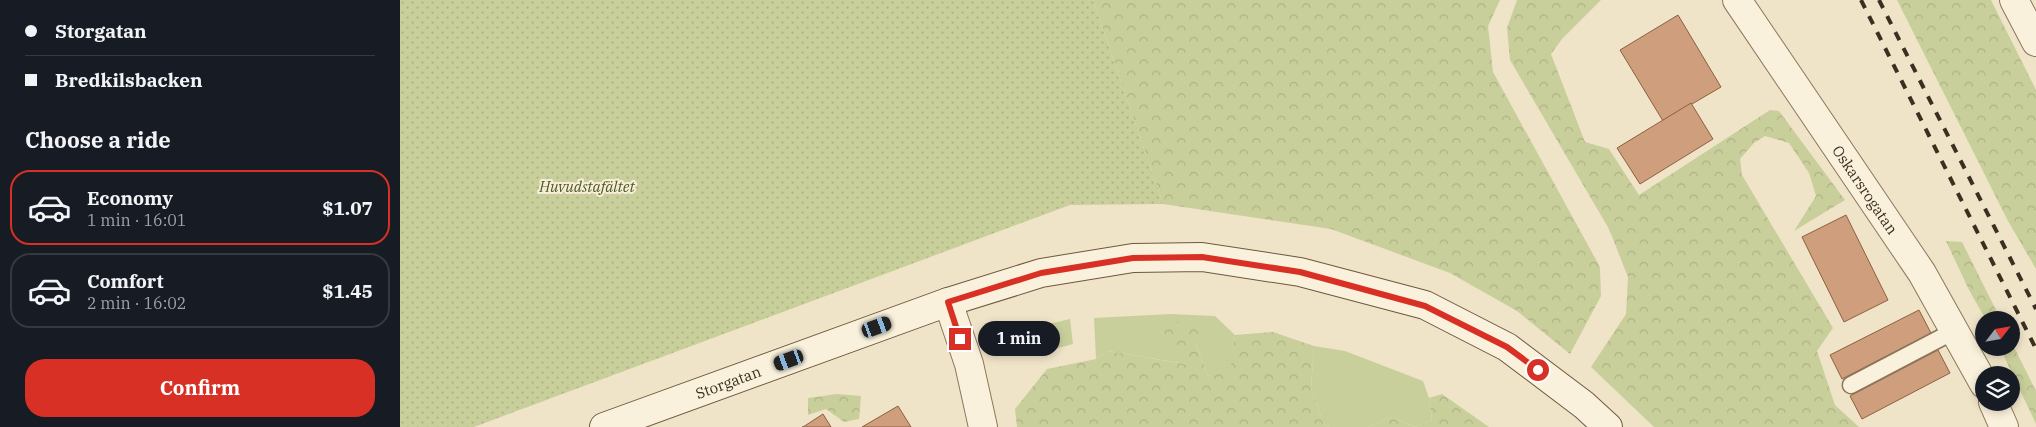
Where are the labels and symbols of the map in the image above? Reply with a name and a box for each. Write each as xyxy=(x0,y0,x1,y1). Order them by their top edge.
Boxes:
street label: Oskarsrogatan xyxy=(1829,141,1903,238)
park label: Huvudstafältet xyxy=(538,177,636,196)
north arrow xyxy=(1975,311,2020,356)
car xyxy=(860,315,893,339)
callout: 1 min xyxy=(978,322,1060,356)
route end xyxy=(949,328,971,350)
car xyxy=(772,348,805,372)
route start xyxy=(1527,359,1549,381)
street label: Storgatan xyxy=(693,361,764,403)

